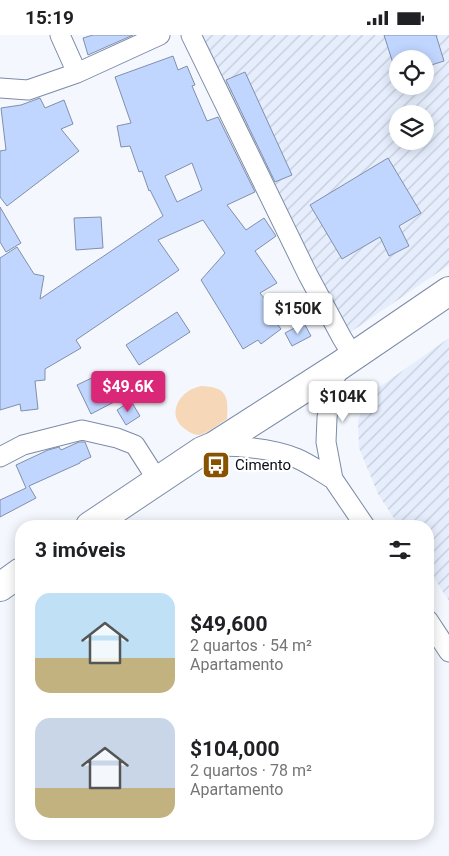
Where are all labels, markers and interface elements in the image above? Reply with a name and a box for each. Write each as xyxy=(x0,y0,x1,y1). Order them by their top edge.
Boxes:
text: 15:19 xyxy=(25,6,74,29)
map controls xyxy=(389,50,434,150)
button: locate xyxy=(389,50,434,95)
button: layers xyxy=(389,105,434,150)
pin: $150K xyxy=(263,293,333,335)
text: $150K xyxy=(275,299,321,318)
pin: $49.6K xyxy=(87,371,169,413)
text: $49.6K xyxy=(102,377,154,396)
pin: $104K xyxy=(308,381,378,423)
text: $104K xyxy=(320,387,366,406)
bus stop icon: Cimento xyxy=(201,450,231,480)
place label: Cimento xyxy=(235,456,291,474)
icon: filters xyxy=(386,536,414,564)
text: 3 imóveis xyxy=(35,538,126,562)
text: $49,600 xyxy=(190,612,267,636)
icon: home xyxy=(75,613,135,673)
text: 2 quartos · 54 m² xyxy=(190,636,312,655)
text: Apartamento xyxy=(190,655,283,674)
text: $104,000 xyxy=(190,737,280,761)
icon: home xyxy=(75,738,135,798)
text: 2 quartos · 78 m² xyxy=(190,761,312,780)
text: Apartamento xyxy=(190,780,283,799)

